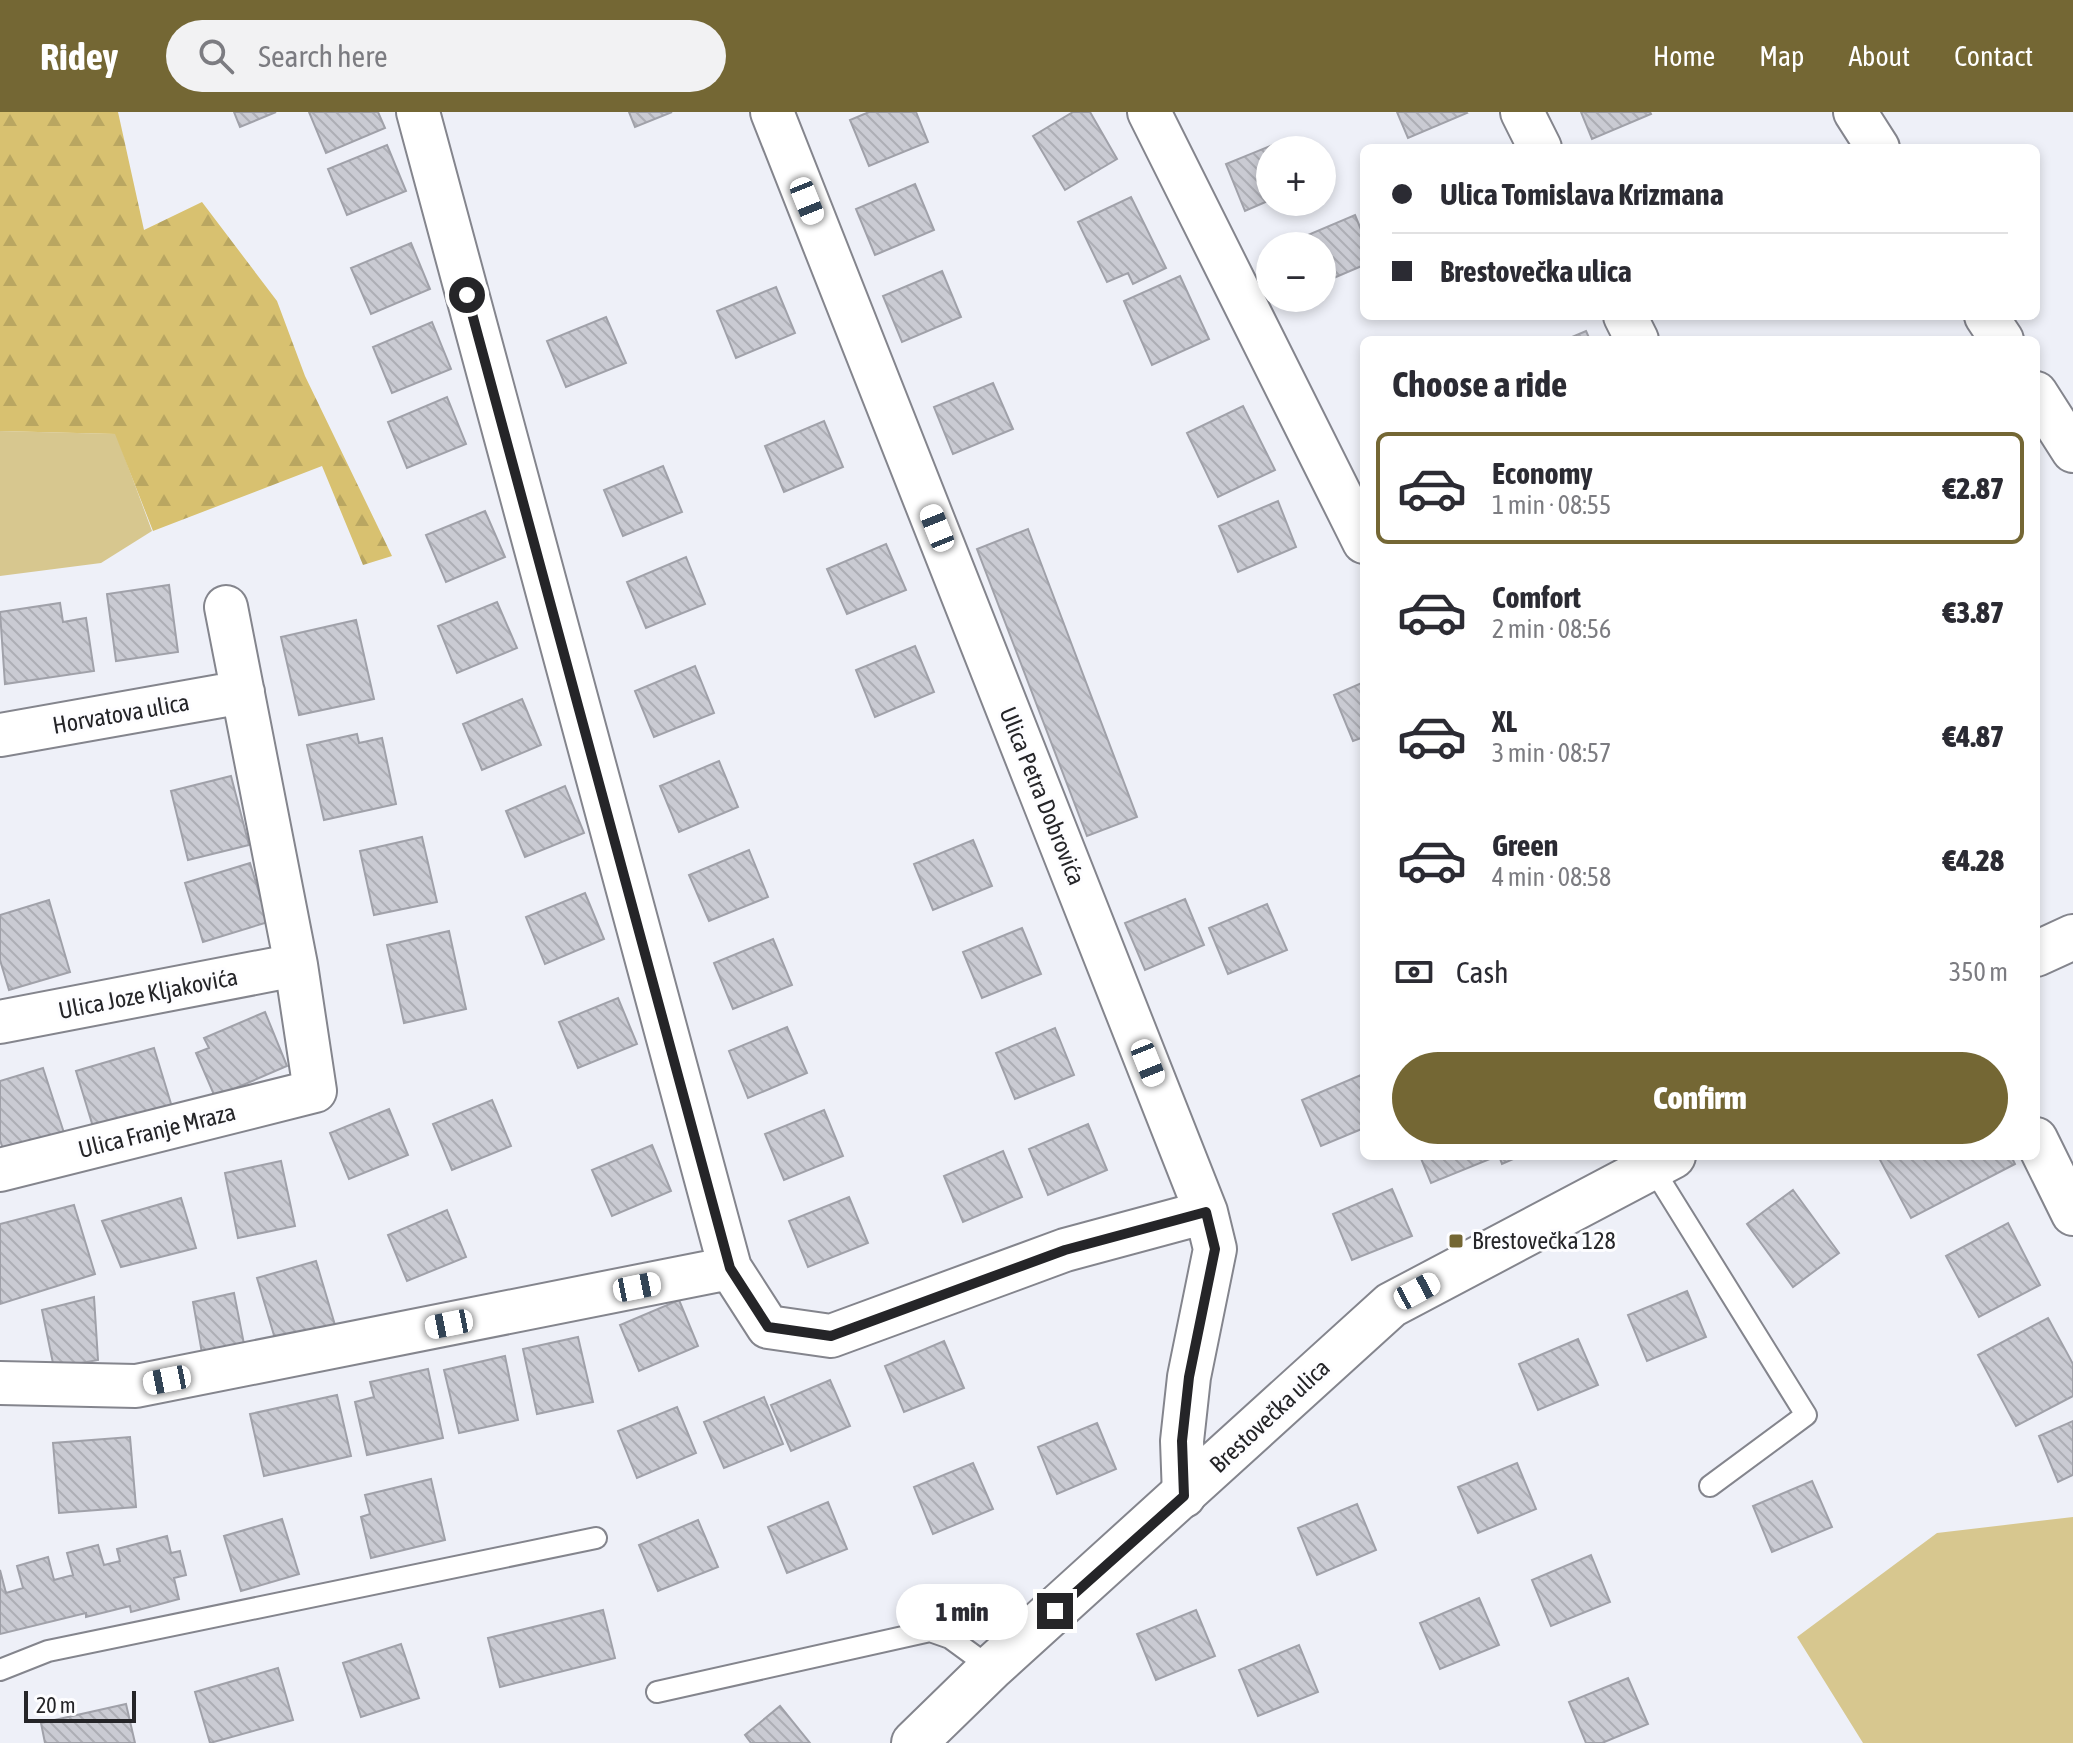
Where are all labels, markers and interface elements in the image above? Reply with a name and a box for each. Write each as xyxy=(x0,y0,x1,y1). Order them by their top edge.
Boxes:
search box xyxy=(166,20,726,92)
icon: search xyxy=(194,34,238,78)
text: Ridey xyxy=(40,35,118,78)
text: Search here xyxy=(258,39,388,73)
text: Home xyxy=(1653,40,1715,72)
text: Map xyxy=(1759,40,1804,72)
text: About xyxy=(1848,40,1910,72)
text: Contact xyxy=(1954,40,2033,72)
map controls xyxy=(1256,136,1336,312)
button: + xyxy=(1256,136,1336,216)
car xyxy=(787,174,827,228)
text: Ulica Tomislava Krizmana xyxy=(1440,177,1724,211)
button: − xyxy=(1256,232,1336,312)
text: Brestovečka ulica xyxy=(1440,254,1632,288)
route start xyxy=(449,277,485,313)
text: Choose a ride xyxy=(1392,363,1567,405)
icon: car xyxy=(1396,452,1468,524)
text: Economy xyxy=(1492,456,1593,490)
text: €2.87 xyxy=(1943,471,2004,505)
text: 1 min · 08:55 xyxy=(1492,490,1611,520)
car xyxy=(917,501,957,555)
icon: car xyxy=(1396,576,1468,648)
text: Comfort xyxy=(1492,580,1581,614)
text: €3.87 xyxy=(1943,595,2004,629)
text: 2 min · 08:56 xyxy=(1492,614,1611,644)
street label: Horvatova ulica xyxy=(50,688,191,739)
icon: car xyxy=(1396,700,1468,772)
street label: Ulica Petra Dobrovića xyxy=(994,703,1090,889)
text: XL xyxy=(1492,704,1517,738)
text: €4.87 xyxy=(1943,719,2004,753)
text: 3 min · 08:57 xyxy=(1492,738,1611,768)
icon: car xyxy=(1396,824,1468,896)
text: Green xyxy=(1492,828,1558,862)
text: €4.28 xyxy=(1943,843,2004,877)
text: 4 min · 08:58 xyxy=(1492,862,1611,892)
icon: cash xyxy=(1392,950,1436,994)
text: Cash xyxy=(1456,955,1509,989)
text: 350 m xyxy=(1949,957,2008,987)
street label: Ulica Joze Kljakovića xyxy=(56,963,240,1024)
car xyxy=(1128,1036,1168,1090)
button: Confirm xyxy=(1392,1052,2008,1144)
street label: Ulica Franje Mraza xyxy=(75,1098,238,1163)
place label: Brestovečka 128 xyxy=(1472,1227,1616,1254)
marker: Brestovečka 128 xyxy=(1447,1232,1465,1250)
car xyxy=(1390,1269,1444,1313)
car xyxy=(611,1271,663,1303)
car xyxy=(423,1308,475,1340)
street label: Brestovečka ulica xyxy=(1204,1353,1335,1478)
car xyxy=(141,1364,193,1396)
callout: 1 min xyxy=(895,1583,1027,1639)
route end xyxy=(1037,1593,1073,1629)
text: 1 min xyxy=(935,1597,989,1627)
scale bar xyxy=(24,1687,136,1723)
text: 20 m xyxy=(36,1692,76,1718)

